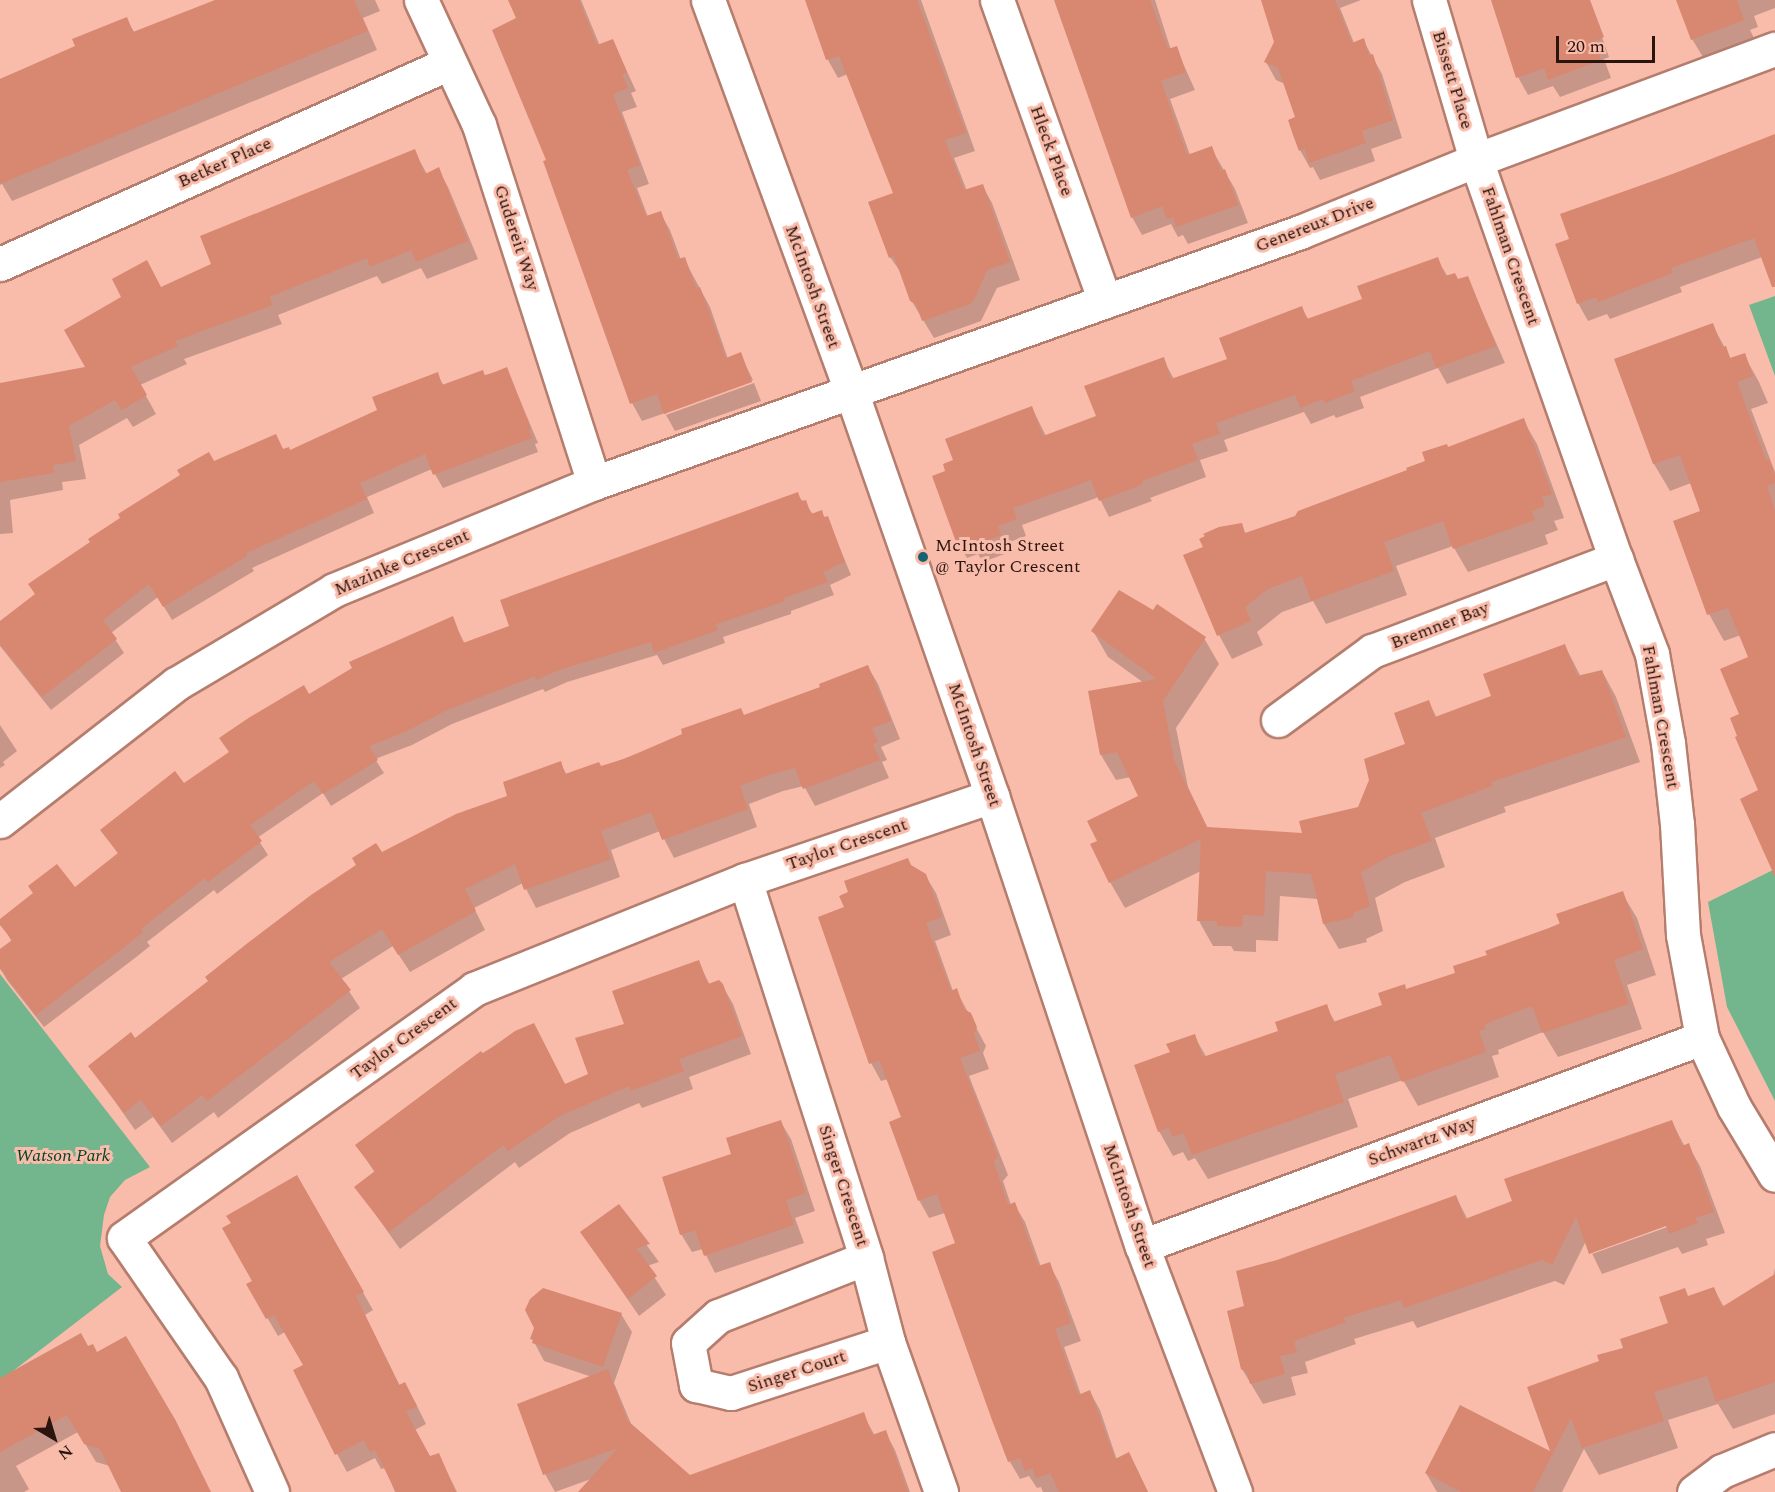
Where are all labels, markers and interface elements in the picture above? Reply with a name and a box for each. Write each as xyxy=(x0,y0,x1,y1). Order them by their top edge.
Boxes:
scale bar xyxy=(1559,24,1658,62)
street label: Bissett Place xyxy=(1427,28,1477,132)
text: 20 m xyxy=(1567,33,1605,60)
street label: Hleck Place xyxy=(1025,103,1077,199)
street label: Betker Place xyxy=(175,133,275,193)
street label: Gudereit Way xyxy=(489,182,543,294)
street label: Fahlman Crescent xyxy=(1476,184,1544,328)
street label: Genereux Drive xyxy=(1253,192,1377,258)
street label: McIntosh Street xyxy=(780,222,844,352)
street label: Mazinke Crescent xyxy=(331,525,473,601)
place label: McIntosh Street @ Taylor Crescent xyxy=(935,536,1080,578)
marker: McIntosh Street @ Taylor Crescent xyxy=(916,550,930,564)
street label: Bremner Bay xyxy=(1388,597,1492,655)
street label: Fahlman Crescent xyxy=(1637,644,1683,790)
street label: McIntosh Street xyxy=(943,680,1005,810)
street label: Taylor Crescent xyxy=(784,814,910,876)
street label: Taylor Crescent xyxy=(347,993,461,1085)
street label: Schwartz Way xyxy=(1365,1113,1479,1171)
street label: Singer Crescent xyxy=(813,1123,873,1249)
street label: McIntosh Street xyxy=(1098,1141,1160,1271)
park label: Watson Park xyxy=(16,1145,110,1167)
street label: Singer Court xyxy=(745,1346,849,1398)
north arrow xyxy=(24,1408,84,1468)
text: N xyxy=(53,1439,78,1466)

